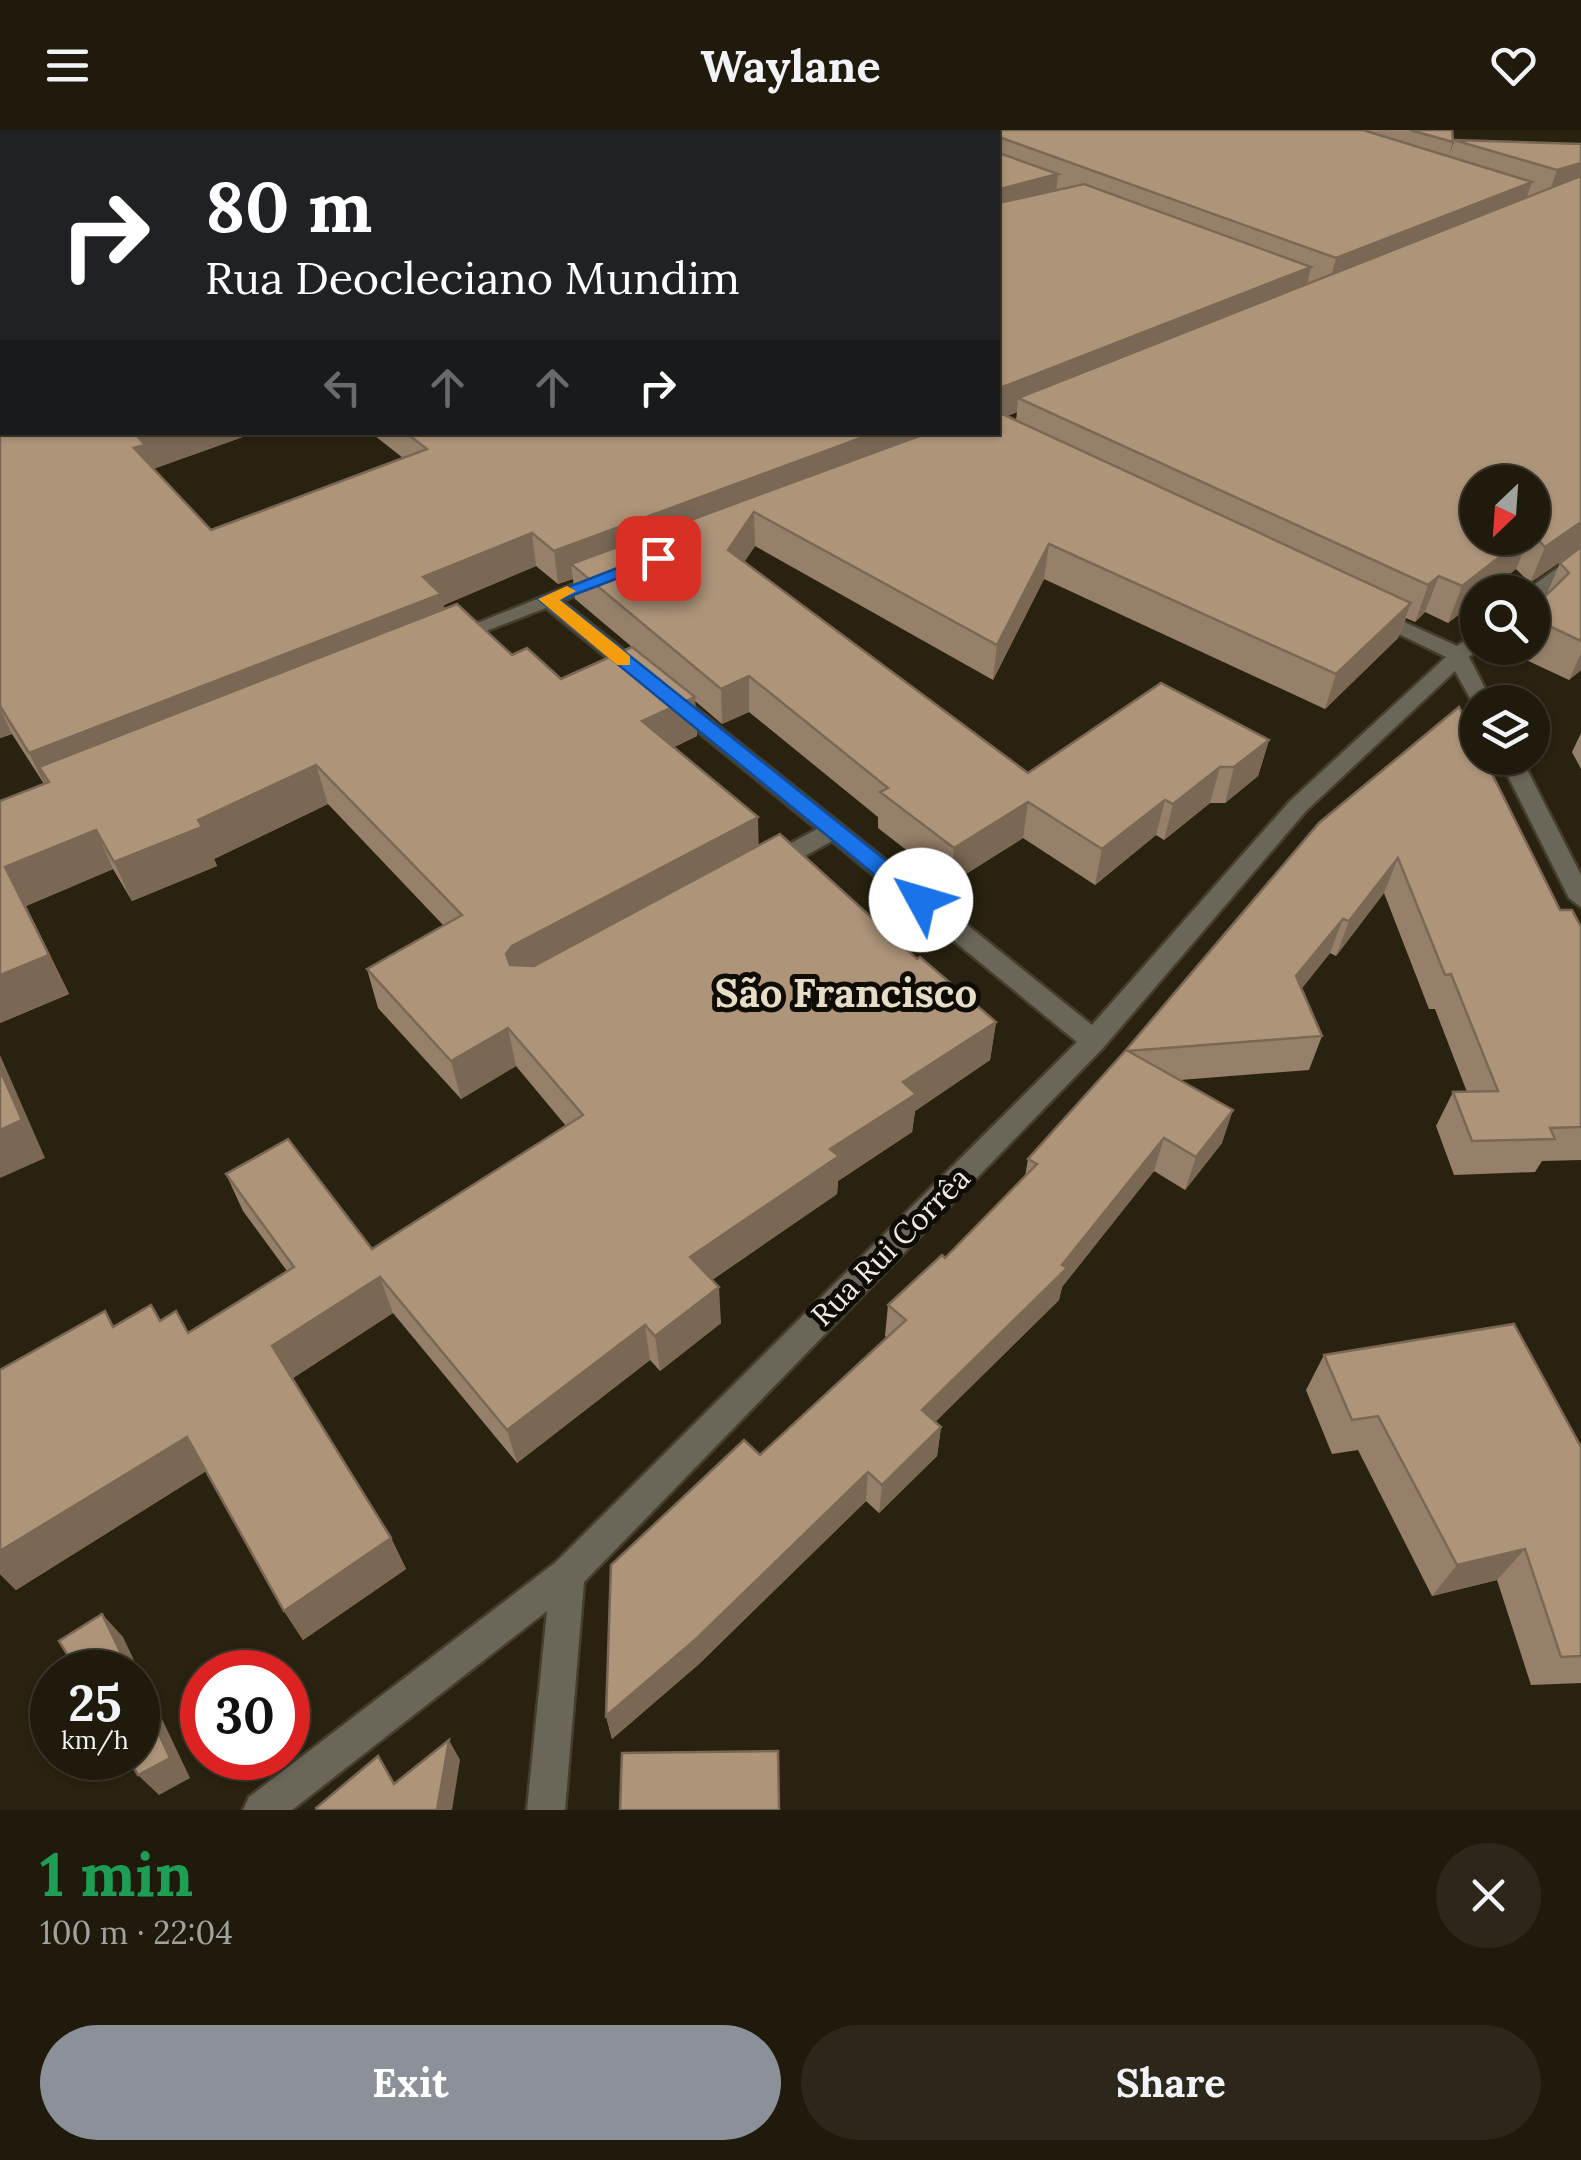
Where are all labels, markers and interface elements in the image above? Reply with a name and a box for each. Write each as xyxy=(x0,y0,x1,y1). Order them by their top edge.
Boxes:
text: Waylane xyxy=(700,37,881,94)
icon: menu xyxy=(40,38,95,93)
icon: heart xyxy=(1486,38,1541,93)
text: 80 m xyxy=(205,162,372,251)
icon: right xyxy=(40,170,170,300)
text: Rua Deocleciano Mundim xyxy=(205,249,740,306)
icon: left xyxy=(315,360,370,415)
icon: ahead xyxy=(420,360,475,415)
icon: ahead xyxy=(525,360,580,415)
icon: right xyxy=(630,360,685,415)
north arrow xyxy=(1460,465,1550,555)
map controls xyxy=(1460,465,1550,775)
pin xyxy=(616,516,701,601)
icon: arrive xyxy=(631,531,686,586)
button: search xyxy=(1460,575,1550,665)
button: layers xyxy=(1460,685,1550,775)
position arrow xyxy=(869,848,973,952)
district label: São Francisco xyxy=(715,967,977,1018)
street label: Rua Rui Corrêa xyxy=(803,1159,978,1334)
speed limit sign: 30 xyxy=(180,1650,310,1780)
text: 25 xyxy=(68,1671,122,1735)
text: km/h xyxy=(61,1724,129,1756)
text: 1 min xyxy=(40,1836,193,1912)
button: close xyxy=(1436,1843,1541,1948)
text: 100 m · 22:04 xyxy=(40,1912,233,1953)
button: Exit xyxy=(40,2025,781,2140)
button: Share xyxy=(801,2025,1541,2140)

